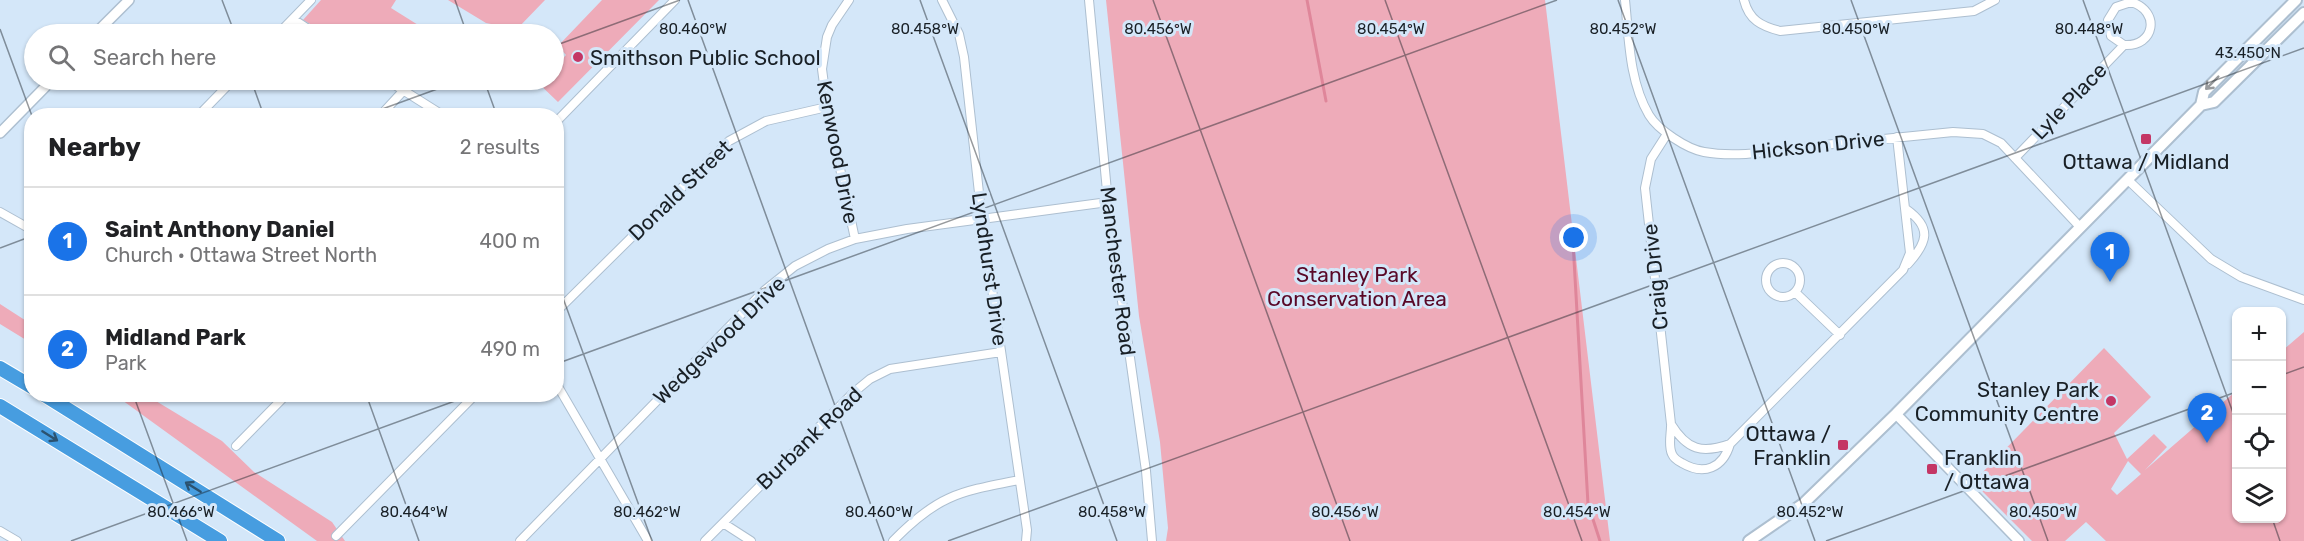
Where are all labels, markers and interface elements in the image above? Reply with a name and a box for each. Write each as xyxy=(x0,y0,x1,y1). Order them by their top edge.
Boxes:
text: 80.460°W xyxy=(659,20,727,38)
text: 80.458°W xyxy=(891,20,959,38)
text: 80.456°W xyxy=(1124,20,1192,38)
text: 80.454°W xyxy=(1357,20,1425,38)
text: 80.452°W xyxy=(1589,20,1657,38)
text: 80.450°W xyxy=(1822,20,1890,38)
text: 80.448°W xyxy=(2055,20,2123,38)
search box xyxy=(24,24,564,90)
icon: search xyxy=(45,41,78,74)
text: Search here xyxy=(93,44,216,71)
text: 43.450°N xyxy=(2215,44,2281,62)
place label: Smithson Public School xyxy=(590,45,821,70)
marker: Smithson Public School xyxy=(571,50,585,64)
street label: Lyle Place xyxy=(2026,57,2112,145)
one-way arrow xyxy=(2205,75,2220,90)
street label: Kenwood Drive xyxy=(812,78,864,226)
street label: Hickson Drive xyxy=(1750,126,1886,164)
text: Nearby xyxy=(48,132,141,163)
marker: Ottawa / Midland xyxy=(2139,132,2153,146)
street label: Donald Street xyxy=(623,134,737,246)
text: 2 results xyxy=(460,135,540,159)
place label: Ottawa / Midland xyxy=(2063,149,2229,174)
street label: Manchester Road xyxy=(1095,185,1141,357)
street label: Lyndhurst Drive xyxy=(967,191,1013,347)
text: Saint Anthony Daniel xyxy=(105,216,335,243)
your location xyxy=(1559,223,1588,252)
street label: Craig Drive xyxy=(1637,223,1673,331)
text: 1 xyxy=(63,229,72,253)
text: 400 m xyxy=(480,229,540,253)
pin: 1 xyxy=(2090,232,2130,282)
text: Church · Ottawa Street North xyxy=(105,243,377,267)
park label: Stanley Park Conservation Area xyxy=(1267,262,1447,311)
street label: Wedgewood Drive xyxy=(648,271,790,409)
map controls xyxy=(2232,307,2286,523)
button: + xyxy=(2232,307,2286,361)
text: Midland Park xyxy=(105,324,246,351)
text: 2 xyxy=(61,337,74,361)
text: 490 m xyxy=(481,337,540,361)
text: Park xyxy=(105,351,147,375)
button: − xyxy=(2232,361,2286,415)
place label: Stanley Park Community Centre xyxy=(1915,377,2099,426)
street label: Burbank Road xyxy=(751,381,867,495)
marker: Stanley Park Community Centre xyxy=(2104,394,2118,408)
pin: 2 xyxy=(2188,394,2226,443)
button: locate xyxy=(2232,415,2286,469)
place label: Ottawa / Franklin xyxy=(1745,421,1831,470)
one-way arrow xyxy=(41,431,58,443)
marker: Ottawa / Franklin xyxy=(1836,438,1850,452)
place label: Franklin / Ottawa xyxy=(1944,445,2030,494)
marker: Franklin / Ottawa xyxy=(1925,462,1939,476)
button: layers xyxy=(2232,469,2286,523)
one-way arrow xyxy=(184,481,201,494)
text: 80.466°W xyxy=(147,503,215,521)
text: 80.464°W xyxy=(380,503,448,521)
text: 80.462°W xyxy=(613,503,681,521)
text: 80.460°W xyxy=(845,503,913,521)
text: 80.458°W xyxy=(1078,503,1146,521)
text: 80.456°W xyxy=(1311,503,1379,521)
text: 80.454°W xyxy=(1543,503,1611,521)
text: 80.452°W xyxy=(1776,503,1844,521)
text: 80.450°W xyxy=(2009,503,2077,521)

